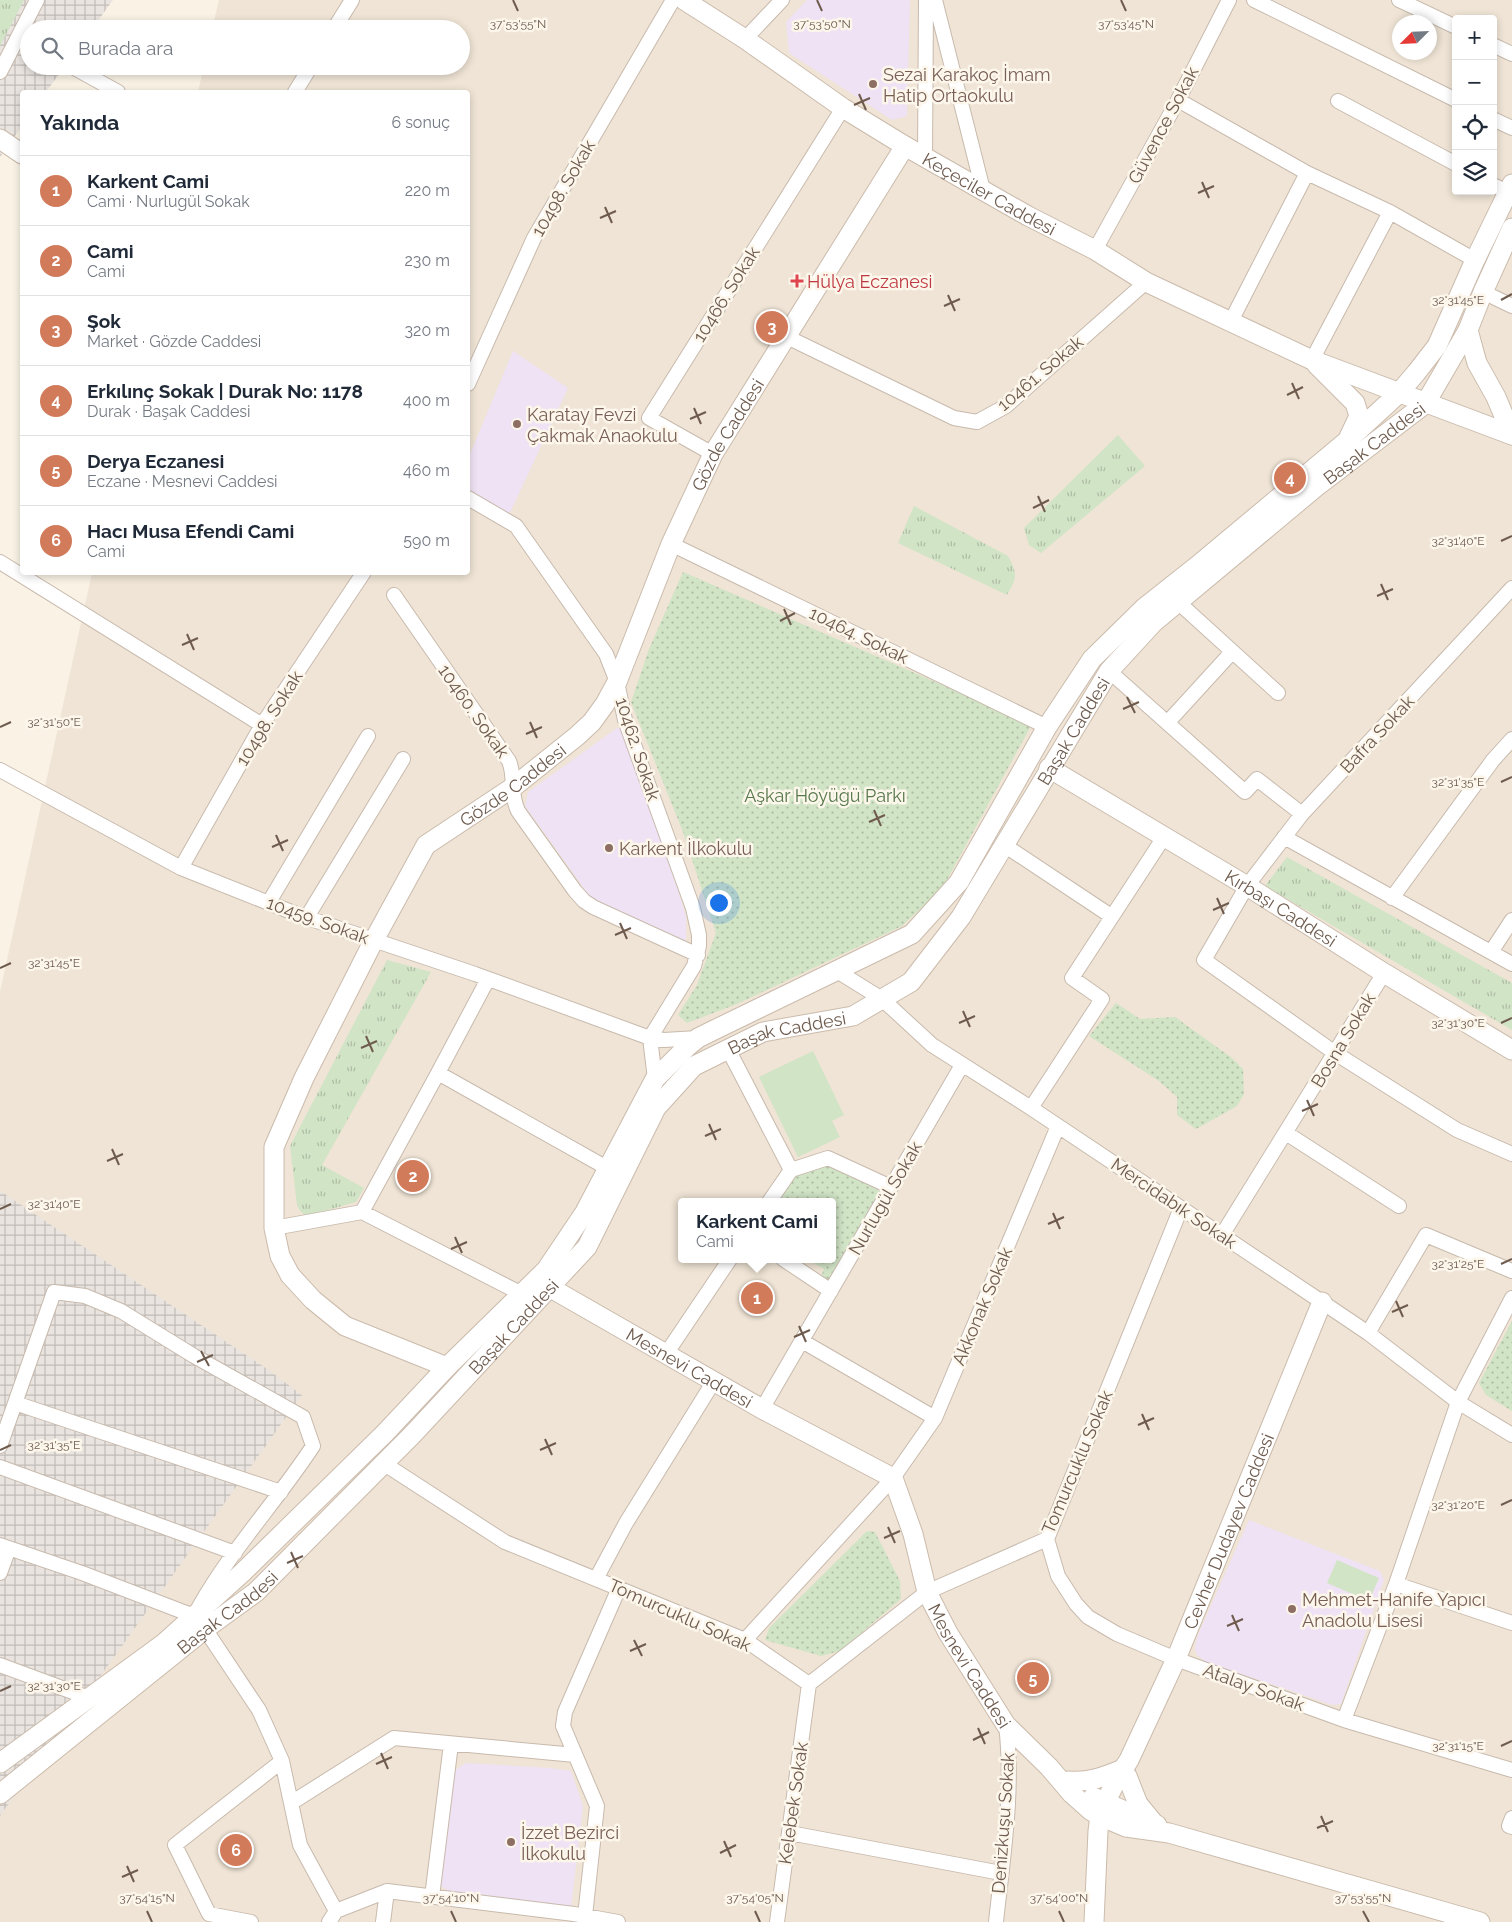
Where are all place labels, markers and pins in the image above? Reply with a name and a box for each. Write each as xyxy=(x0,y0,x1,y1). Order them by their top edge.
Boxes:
place label: Sezai Karakoç İmam Hatip Ortaokulu xyxy=(883,64,1051,106)
marker: Sezai Karakoç İmam Hatip Ortaokulu xyxy=(867,78,879,90)
place label: Hülya Eczanesi xyxy=(807,271,932,292)
marker: Hülya Eczanesi xyxy=(791,275,803,287)
pin: 3 xyxy=(756,308,788,346)
place label: Karatay Fevzi Çakmak Anaokulu xyxy=(527,404,678,446)
marker: Karatay Fevzi Çakmak Anaokulu xyxy=(511,418,523,430)
pin: 4 xyxy=(1274,459,1306,497)
place label: Karkent İlkokulu xyxy=(619,838,752,859)
marker: Karkent İlkokulu xyxy=(603,842,615,854)
pin: 2 xyxy=(397,1157,429,1195)
pin: 1 xyxy=(741,1279,773,1317)
place label: Mehmet-Hanife Yapıcı Anadolu Lisesi xyxy=(1302,1589,1486,1631)
marker: Mehmet-Hanife Yapıcı Anadolu Lisesi xyxy=(1286,1603,1298,1615)
pin: 5 xyxy=(1017,1659,1049,1697)
place label: İzzet Bezirci İlkokulu xyxy=(521,1822,619,1864)
pin: 6 xyxy=(220,1831,252,1869)
marker: İzzet Bezirci İlkokulu xyxy=(505,1836,517,1848)

